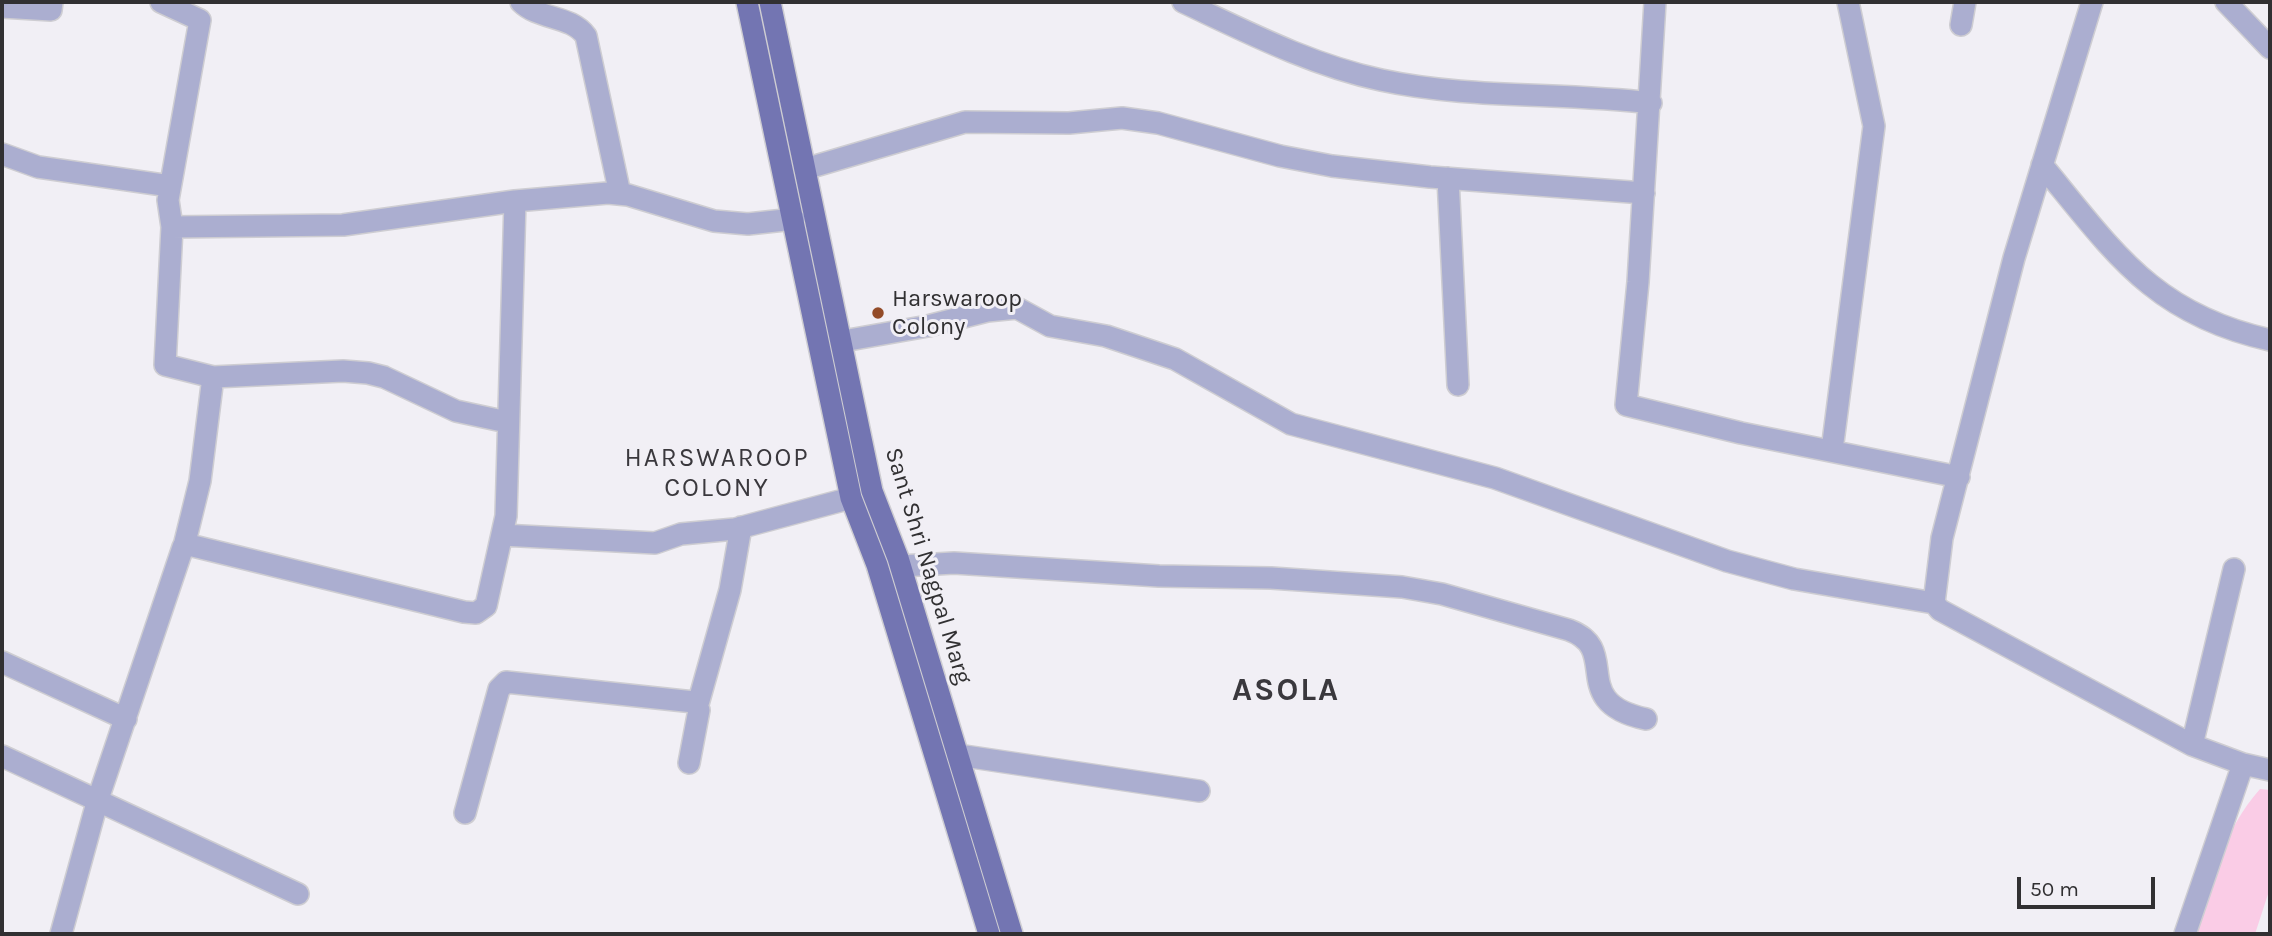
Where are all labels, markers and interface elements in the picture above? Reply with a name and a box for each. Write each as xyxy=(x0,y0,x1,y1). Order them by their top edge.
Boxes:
place label: Harswaroop Colony xyxy=(892,285,1022,341)
marker: Harswaroop Colony xyxy=(870,305,886,321)
district label: HARSWAROOP COLONY xyxy=(626,443,808,504)
street label: Sant Shri Nagpal Marg xyxy=(878,444,978,688)
district label: ASOLA xyxy=(1233,672,1339,710)
scale bar xyxy=(2020,862,2158,906)
text: 50 m xyxy=(2030,877,2079,901)

